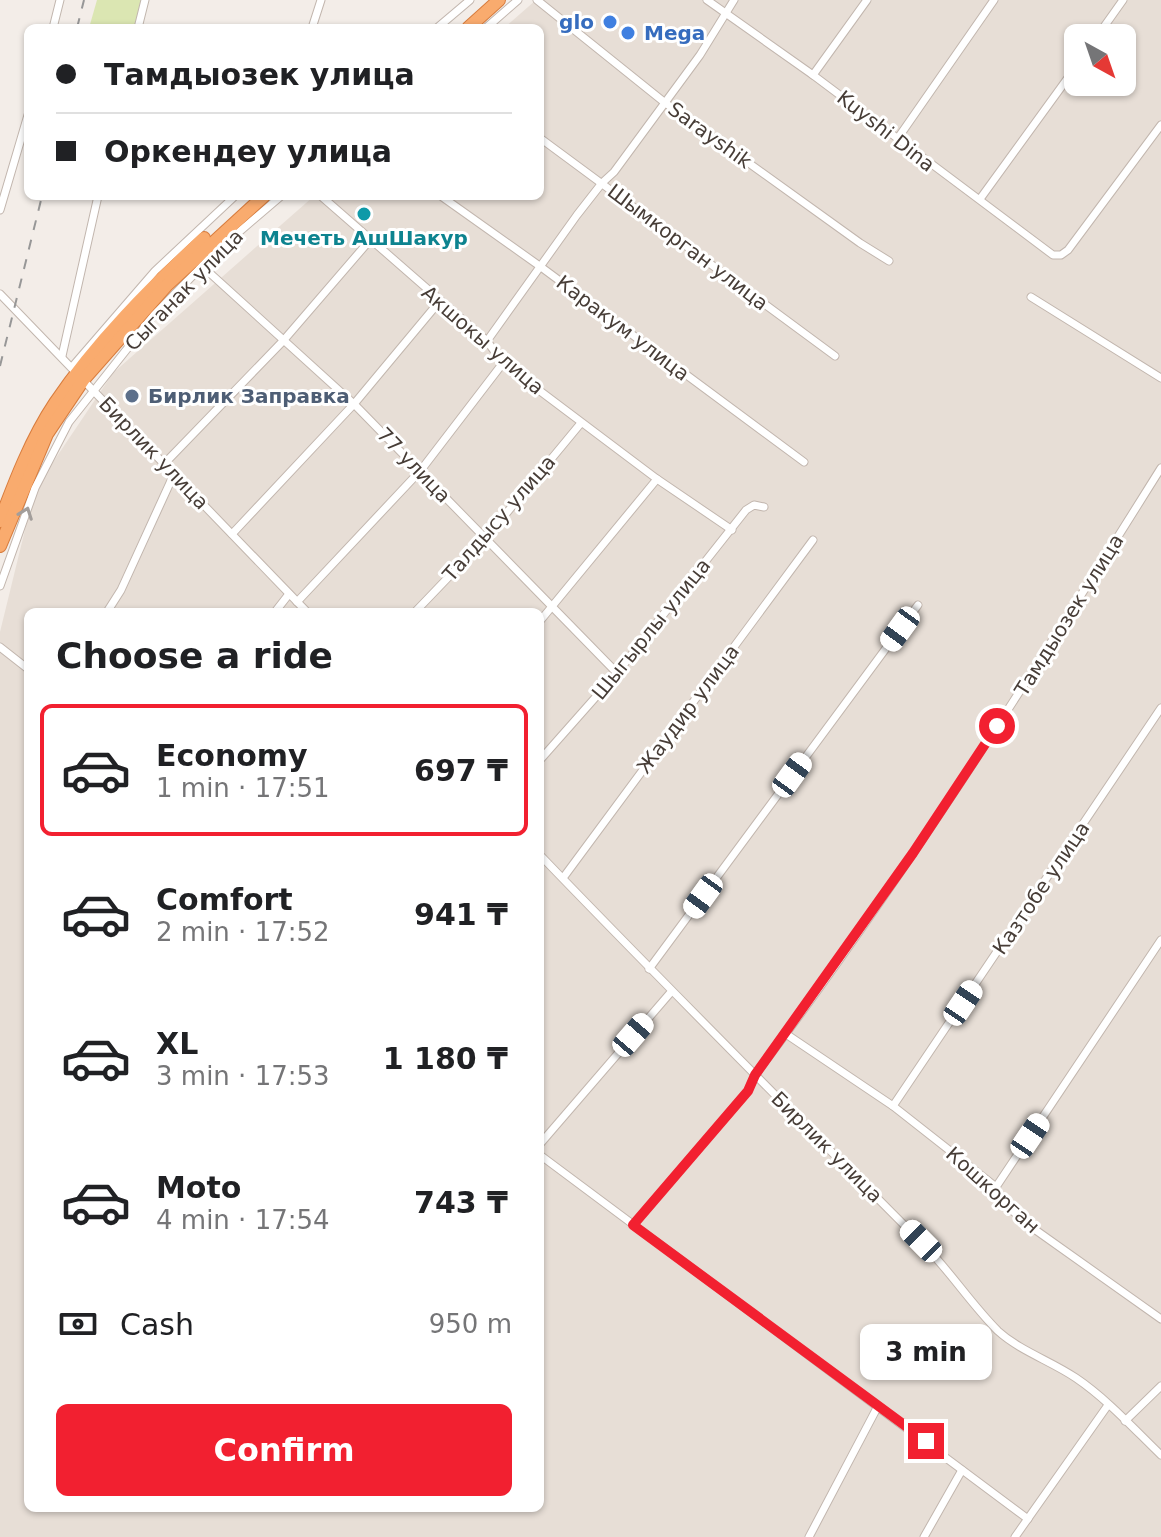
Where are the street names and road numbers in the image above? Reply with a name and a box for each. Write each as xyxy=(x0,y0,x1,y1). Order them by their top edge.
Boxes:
street label: Kuyshi Dina xyxy=(832,85,940,177)
street label: Sarayshik xyxy=(664,97,757,174)
street label: Шымкорган улица xyxy=(603,179,773,315)
street label: Сыганак улица xyxy=(120,224,248,356)
street label: Каракум улица xyxy=(552,270,694,386)
street label: Акшокы улица xyxy=(417,280,549,400)
street label: Бирлик улица xyxy=(94,392,214,514)
street label: 77 улица xyxy=(372,422,456,508)
street label: Талдысу улица xyxy=(437,450,560,587)
street label: Тамдыозек улица xyxy=(1009,530,1129,701)
street label: Шыгырлы улица xyxy=(587,554,715,704)
street label: Жаудир улица xyxy=(632,640,744,778)
street label: Казтобе улица xyxy=(988,817,1094,959)
street label: Бирлик улица xyxy=(766,1086,888,1208)
street label: Кошкорган xyxy=(941,1142,1045,1238)

